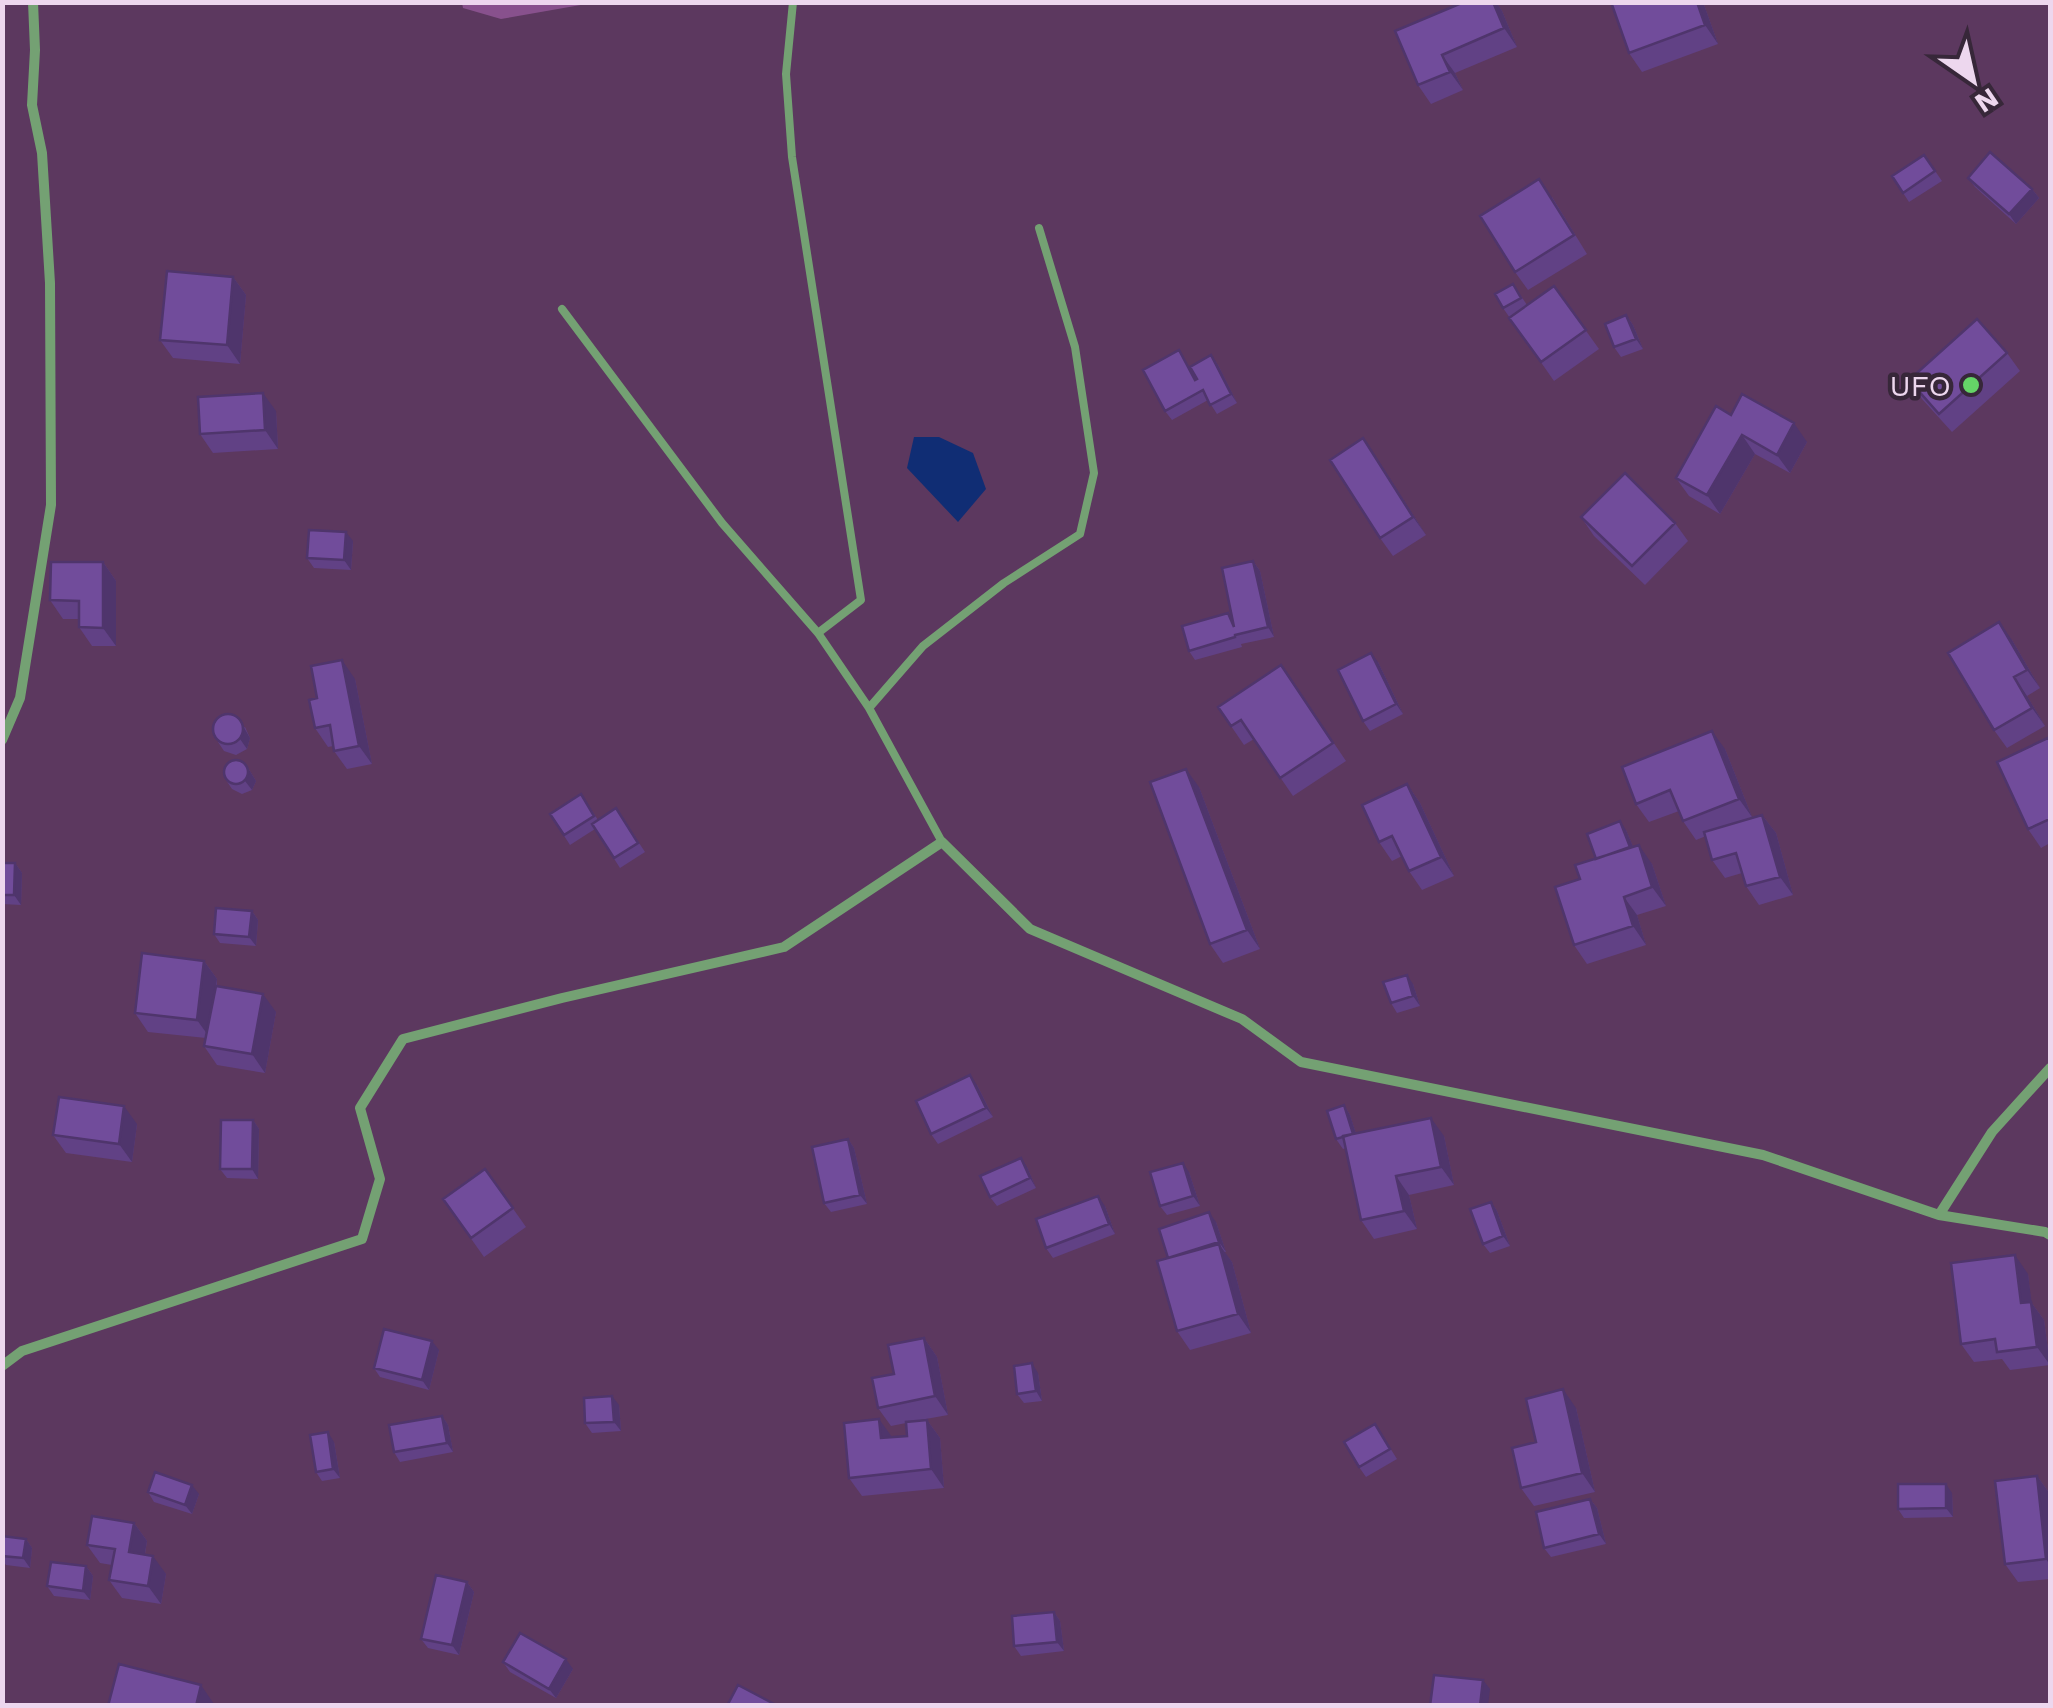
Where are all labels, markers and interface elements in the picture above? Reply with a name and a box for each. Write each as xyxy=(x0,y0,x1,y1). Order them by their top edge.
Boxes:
north arrow xyxy=(1923,30,2023,130)
text: N xyxy=(1969,81,2005,120)
place label: UFO xyxy=(1889,368,1951,403)
marker: UFO xyxy=(1960,374,1982,396)

